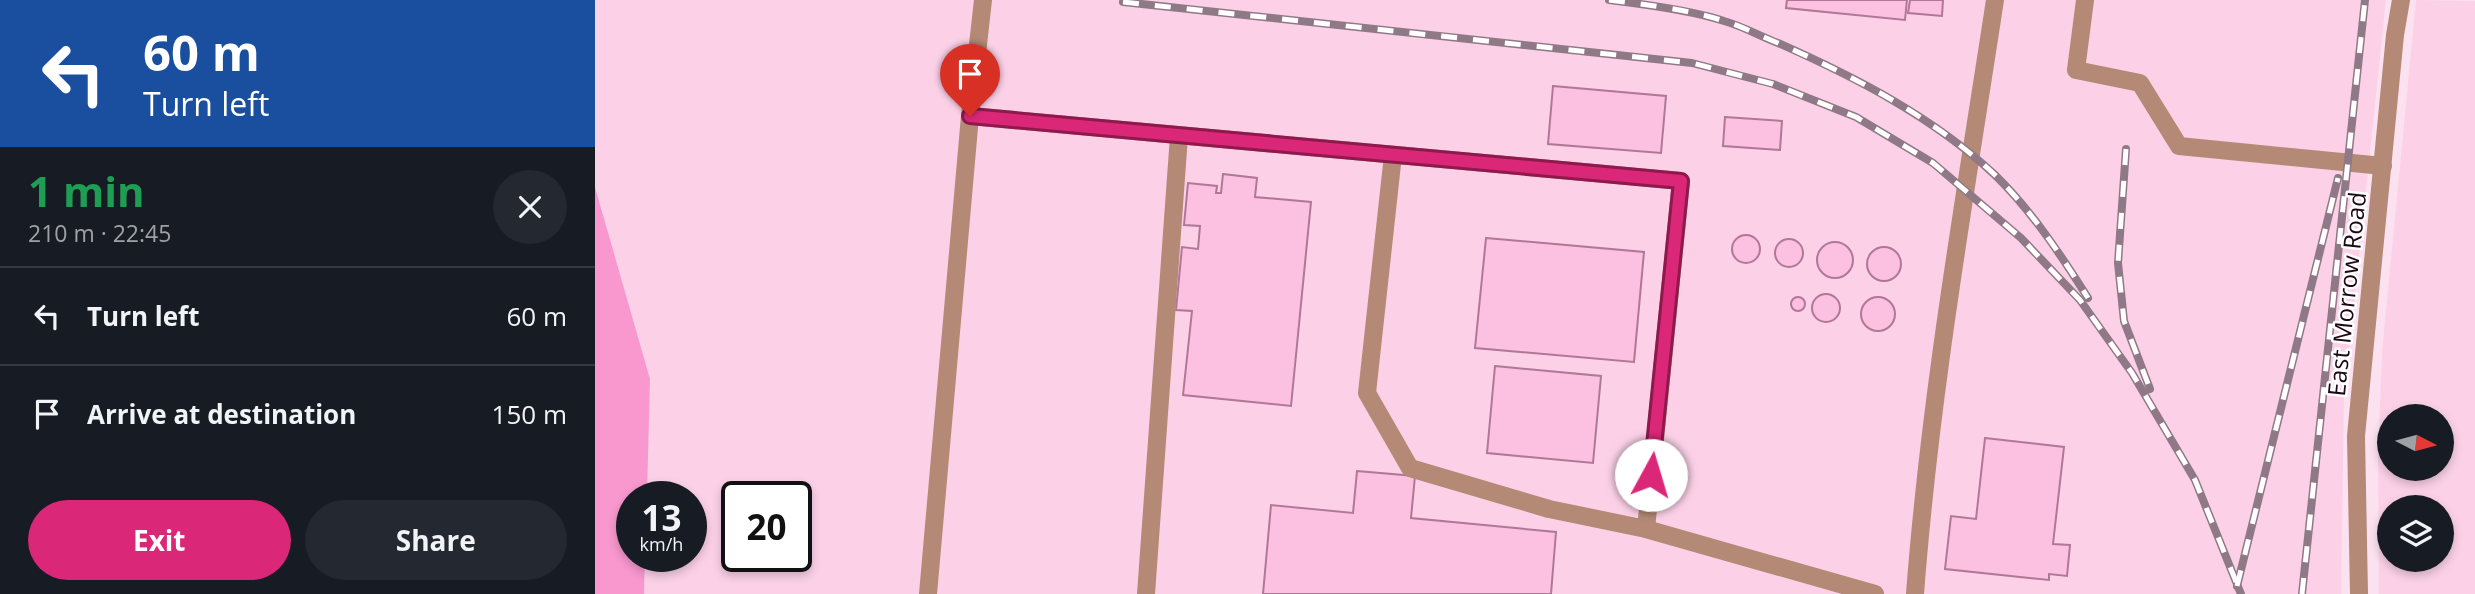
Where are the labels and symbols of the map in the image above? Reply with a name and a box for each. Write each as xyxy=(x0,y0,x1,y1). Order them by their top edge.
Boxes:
pin xyxy=(940,44,1000,116)
street label: East Morrow Road xyxy=(2319,190,2373,398)
north arrow xyxy=(2377,404,2453,481)
position arrow xyxy=(1614,438,1688,512)
speed limit sign: 20 xyxy=(721,481,812,572)

